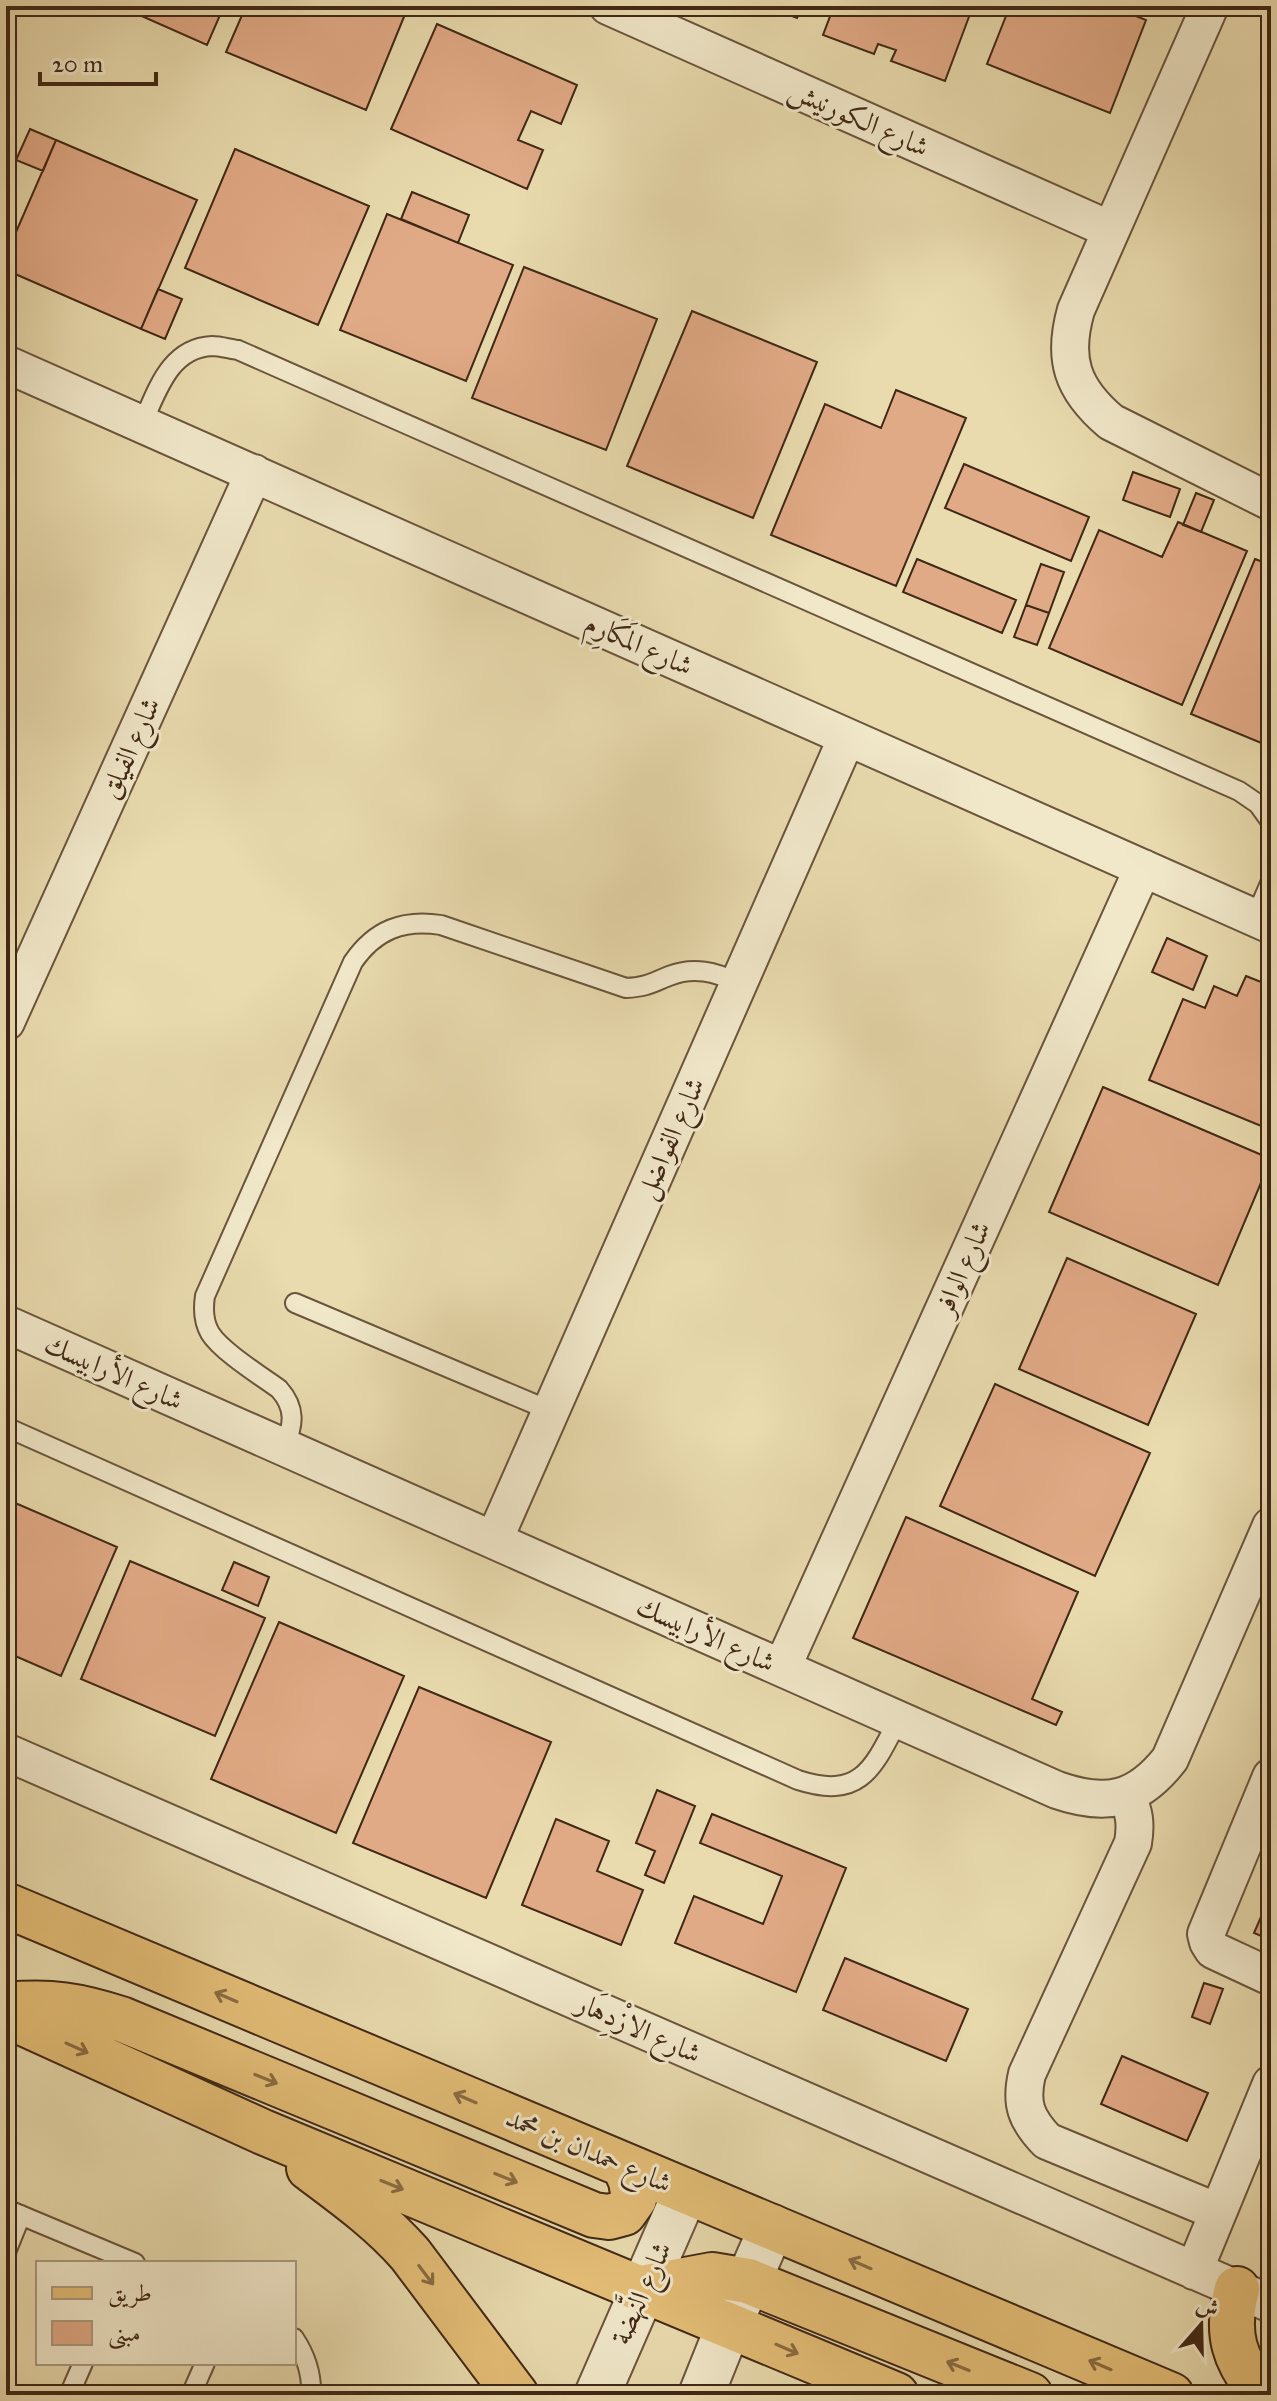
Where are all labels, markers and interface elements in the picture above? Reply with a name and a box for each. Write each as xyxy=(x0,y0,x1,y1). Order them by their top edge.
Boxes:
scale bar xyxy=(40,36,156,86)
text: 20 m xyxy=(52,49,103,79)
street label: شارع الكورنيش xyxy=(781,72,935,170)
street label: شارع المَكَارِم xyxy=(577,602,700,690)
street label: شارع الفيلق xyxy=(92,692,173,807)
street label: شارع الفواضل xyxy=(628,1072,718,1207)
street label: شارع الوافر xyxy=(925,1216,1004,1326)
street label: شارع الأرابيسك xyxy=(37,1325,189,1424)
street label: شارع الأرابيسك xyxy=(629,1587,781,1686)
street label: شارع الازْدِهَار xyxy=(566,1981,708,2076)
one-way arrow xyxy=(214,1989,239,2004)
one-way arrow xyxy=(64,2041,89,2056)
one-way arrow xyxy=(253,2072,278,2087)
one-way arrow xyxy=(453,2090,478,2105)
street label: شارع حمدان بن محمد xyxy=(498,2099,677,2206)
one-way arrow xyxy=(493,2172,518,2187)
one-way arrow xyxy=(379,2179,404,2194)
street label: شارع النَّهضة xyxy=(597,2233,685,2352)
one-way arrow xyxy=(848,2256,873,2270)
legend xyxy=(36,2261,296,2365)
one-way arrow xyxy=(418,2264,435,2285)
text: طريق xyxy=(108,2278,152,2308)
north arrow xyxy=(1161,2285,1241,2365)
text: ش xyxy=(1193,2290,1223,2323)
text: مبنى xyxy=(108,2318,141,2350)
one-way arrow xyxy=(775,2343,799,2358)
one-way arrow xyxy=(1088,2356,1112,2371)
one-way arrow xyxy=(946,2357,971,2372)

